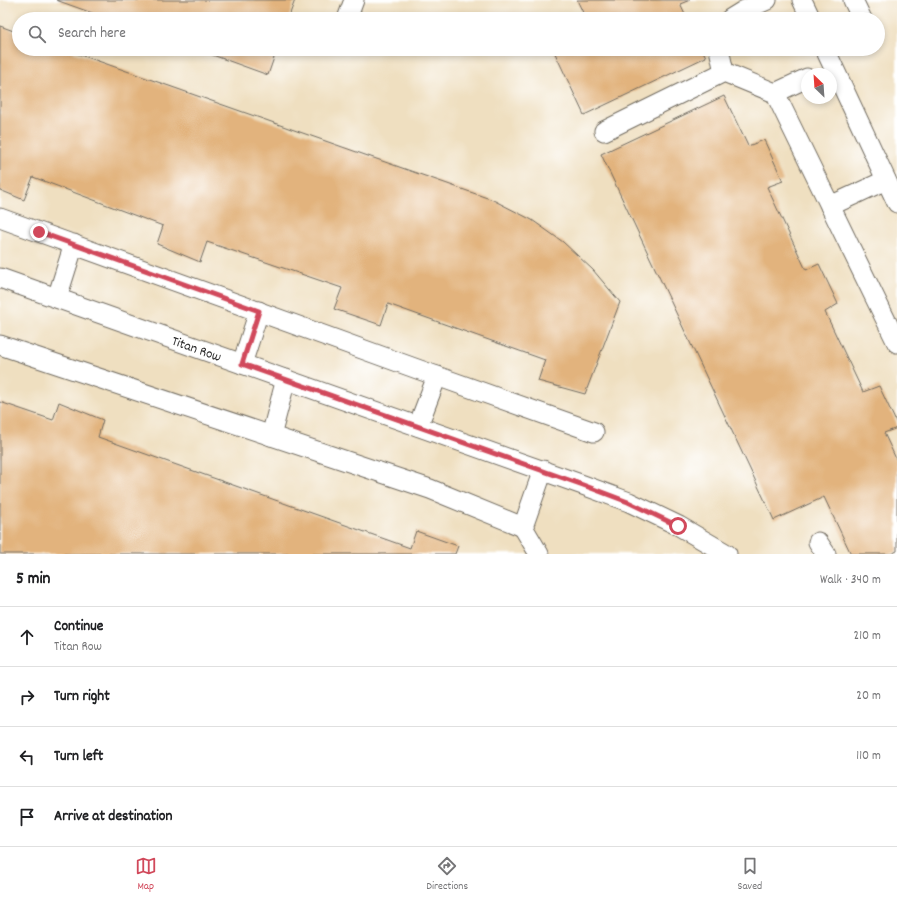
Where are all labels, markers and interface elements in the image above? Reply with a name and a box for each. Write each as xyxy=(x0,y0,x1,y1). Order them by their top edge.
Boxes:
search box xyxy=(12,12,885,56)
icon: search xyxy=(26,23,48,45)
text: Search here xyxy=(58,23,126,45)
north arrow xyxy=(801,68,837,104)
route end xyxy=(30,223,48,241)
street label: Titan Row xyxy=(169,332,224,368)
route start xyxy=(669,517,687,535)
text: 5 min xyxy=(16,568,50,592)
text: Walk · 340 m xyxy=(820,571,881,590)
text: Continue xyxy=(54,616,103,638)
icon: ahead xyxy=(16,626,38,648)
text: 210 m xyxy=(853,627,881,646)
text: Titan Row xyxy=(54,638,102,657)
icon: right xyxy=(16,686,38,708)
text: Turn right xyxy=(54,686,110,708)
text: 20 m xyxy=(856,687,881,706)
icon: left xyxy=(16,746,38,768)
text: Turn left xyxy=(54,746,103,768)
text: 110 m xyxy=(856,747,881,766)
icon: arrive xyxy=(16,806,38,828)
text: Arrive at destination xyxy=(54,806,172,828)
tab: Map xyxy=(135,855,157,895)
tab: Directions xyxy=(426,855,468,895)
tab: Saved xyxy=(738,855,762,895)

